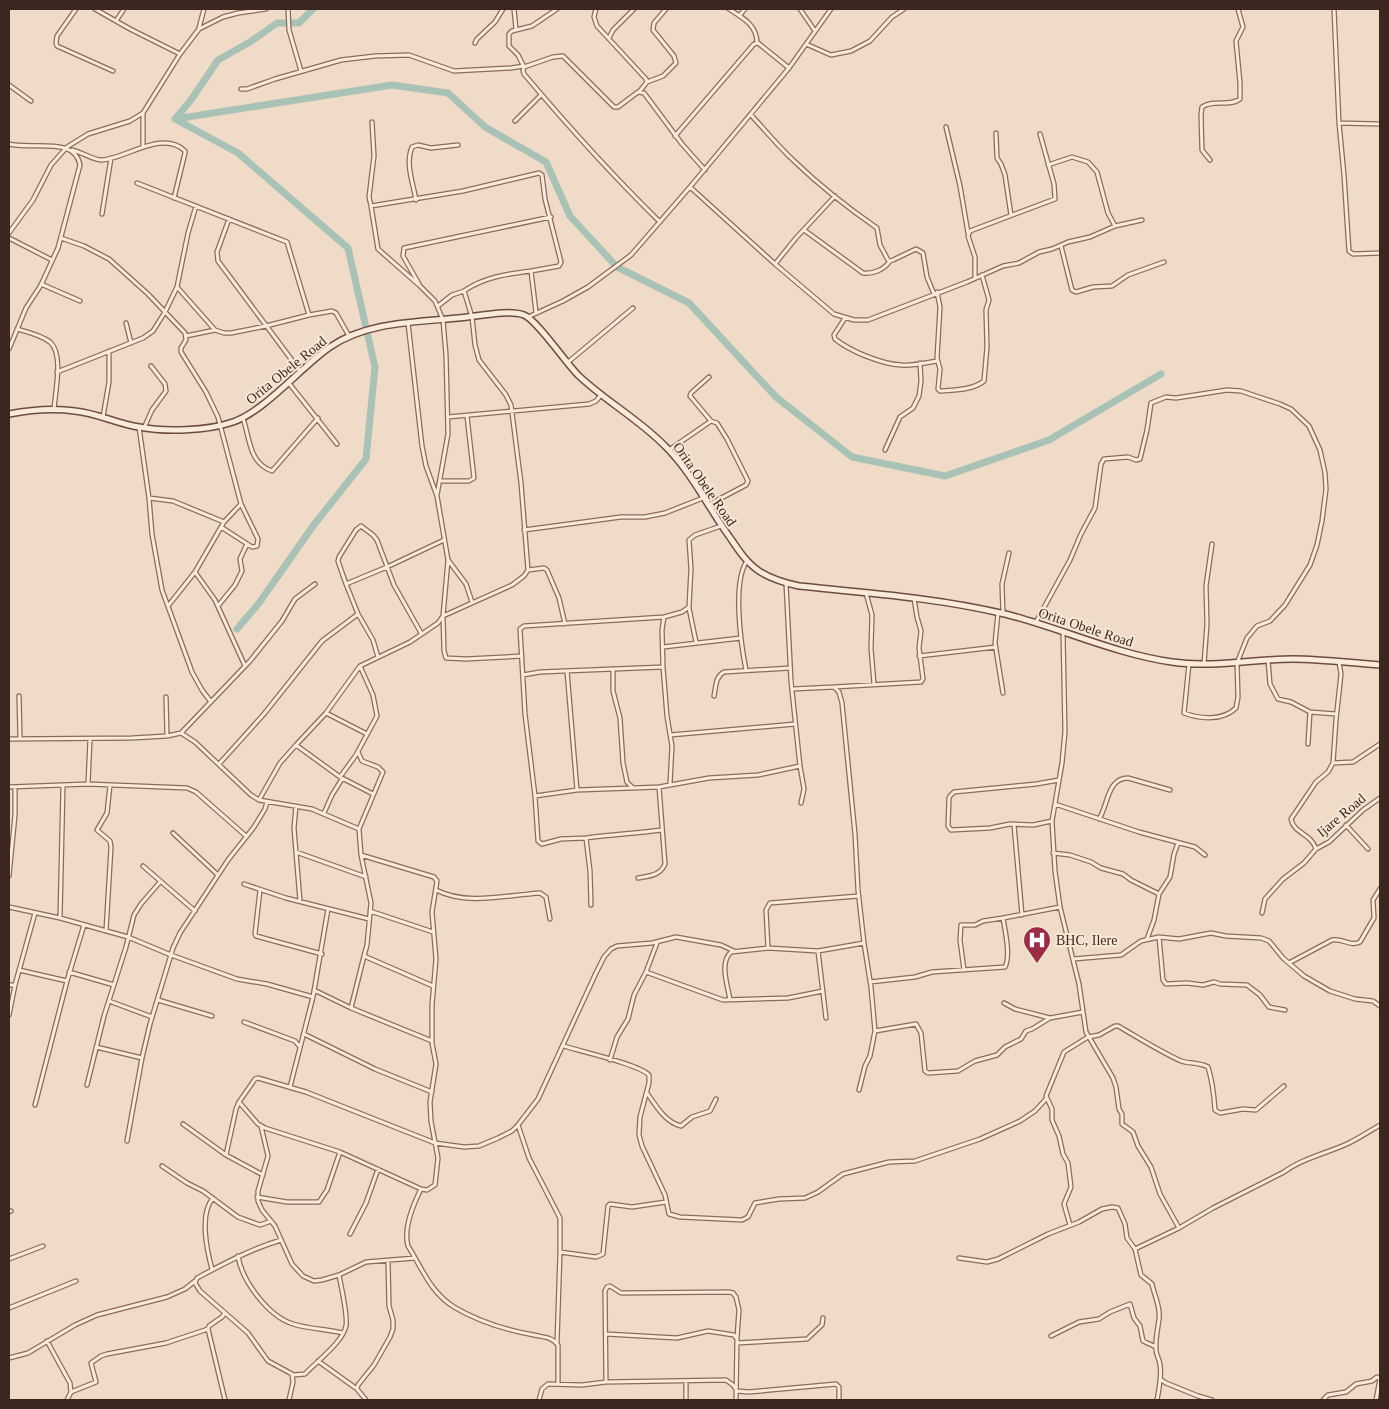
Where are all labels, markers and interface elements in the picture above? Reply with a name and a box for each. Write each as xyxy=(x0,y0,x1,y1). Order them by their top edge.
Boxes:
street label: Orita Obele Road xyxy=(243,333,329,407)
street label: Orita Obele Road xyxy=(670,440,739,529)
street label: Orita Obele Road xyxy=(1037,605,1135,650)
street label: Ijare Road xyxy=(1314,791,1369,840)
hospital icon: BHC, Ilere xyxy=(1022,925,1052,964)
place label: BHC, Ilere xyxy=(1056,933,1117,948)

